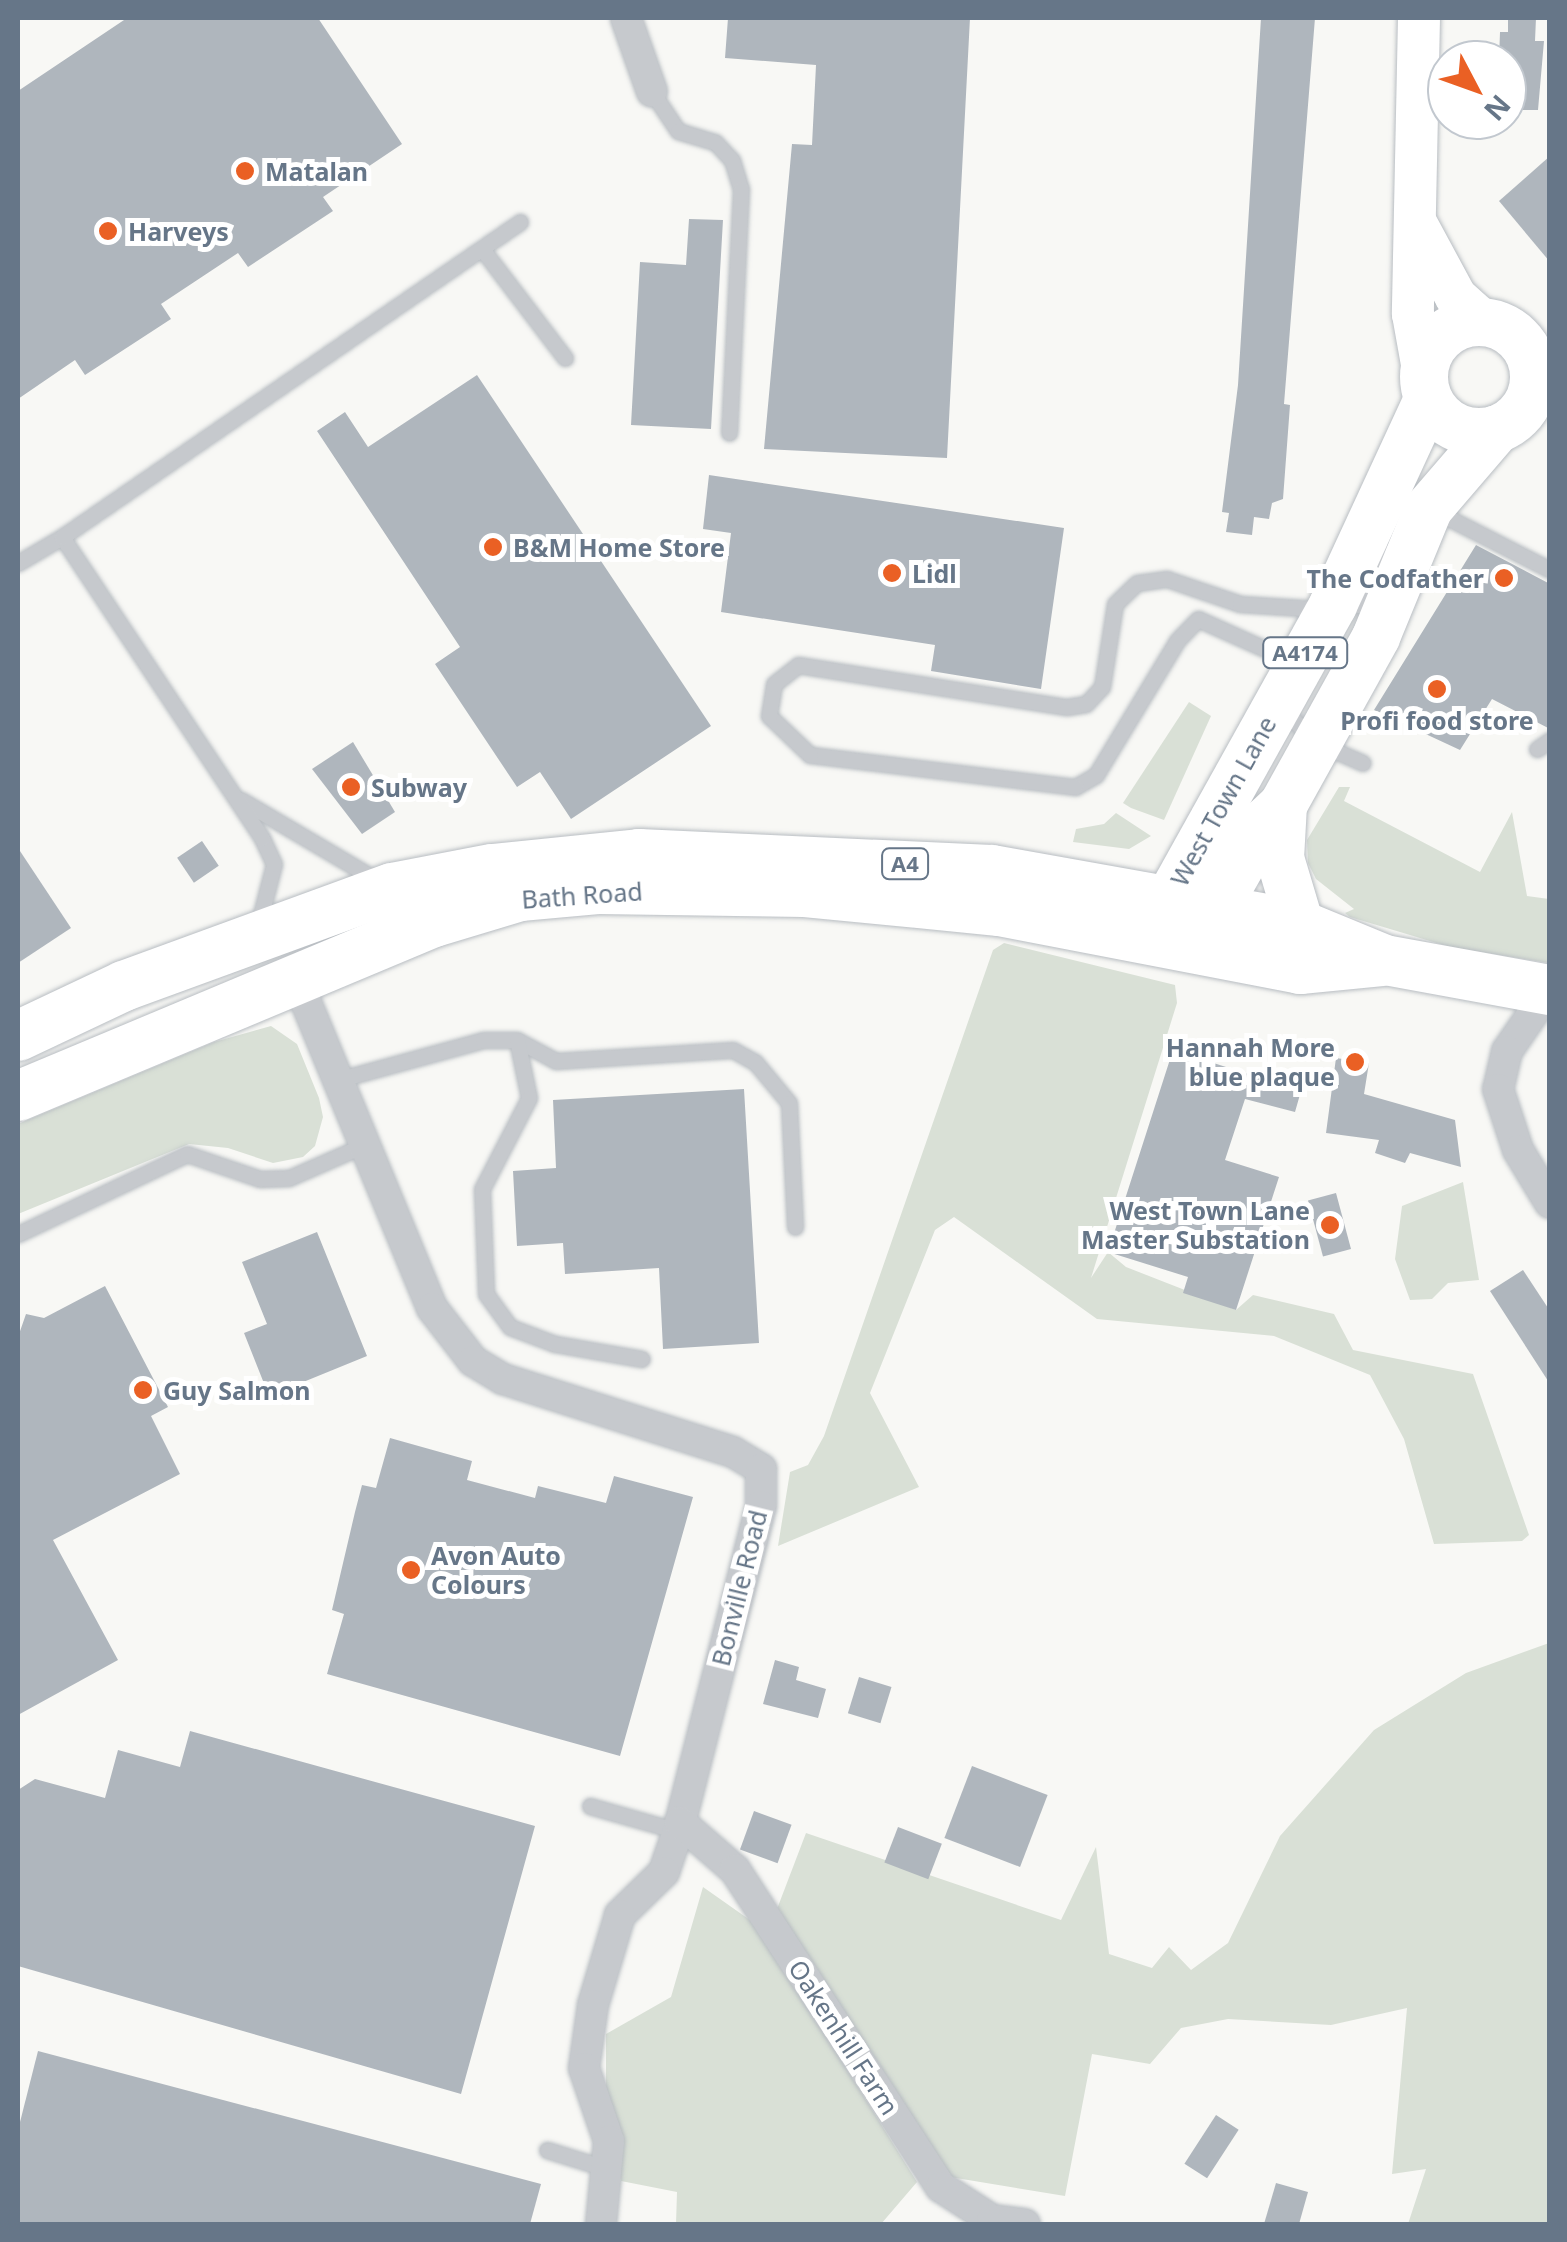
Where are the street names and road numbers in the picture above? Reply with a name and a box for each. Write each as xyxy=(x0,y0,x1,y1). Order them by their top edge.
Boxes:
road number: A4174 xyxy=(1260,636,1350,670)
street label: West Town Lane xyxy=(1164,711,1282,891)
road number: A4 xyxy=(880,847,930,881)
street label: Bath Road xyxy=(520,876,644,914)
street label: Bonville Road xyxy=(705,1507,773,1669)
street label: Oakenhill Farm xyxy=(783,1954,905,2120)

